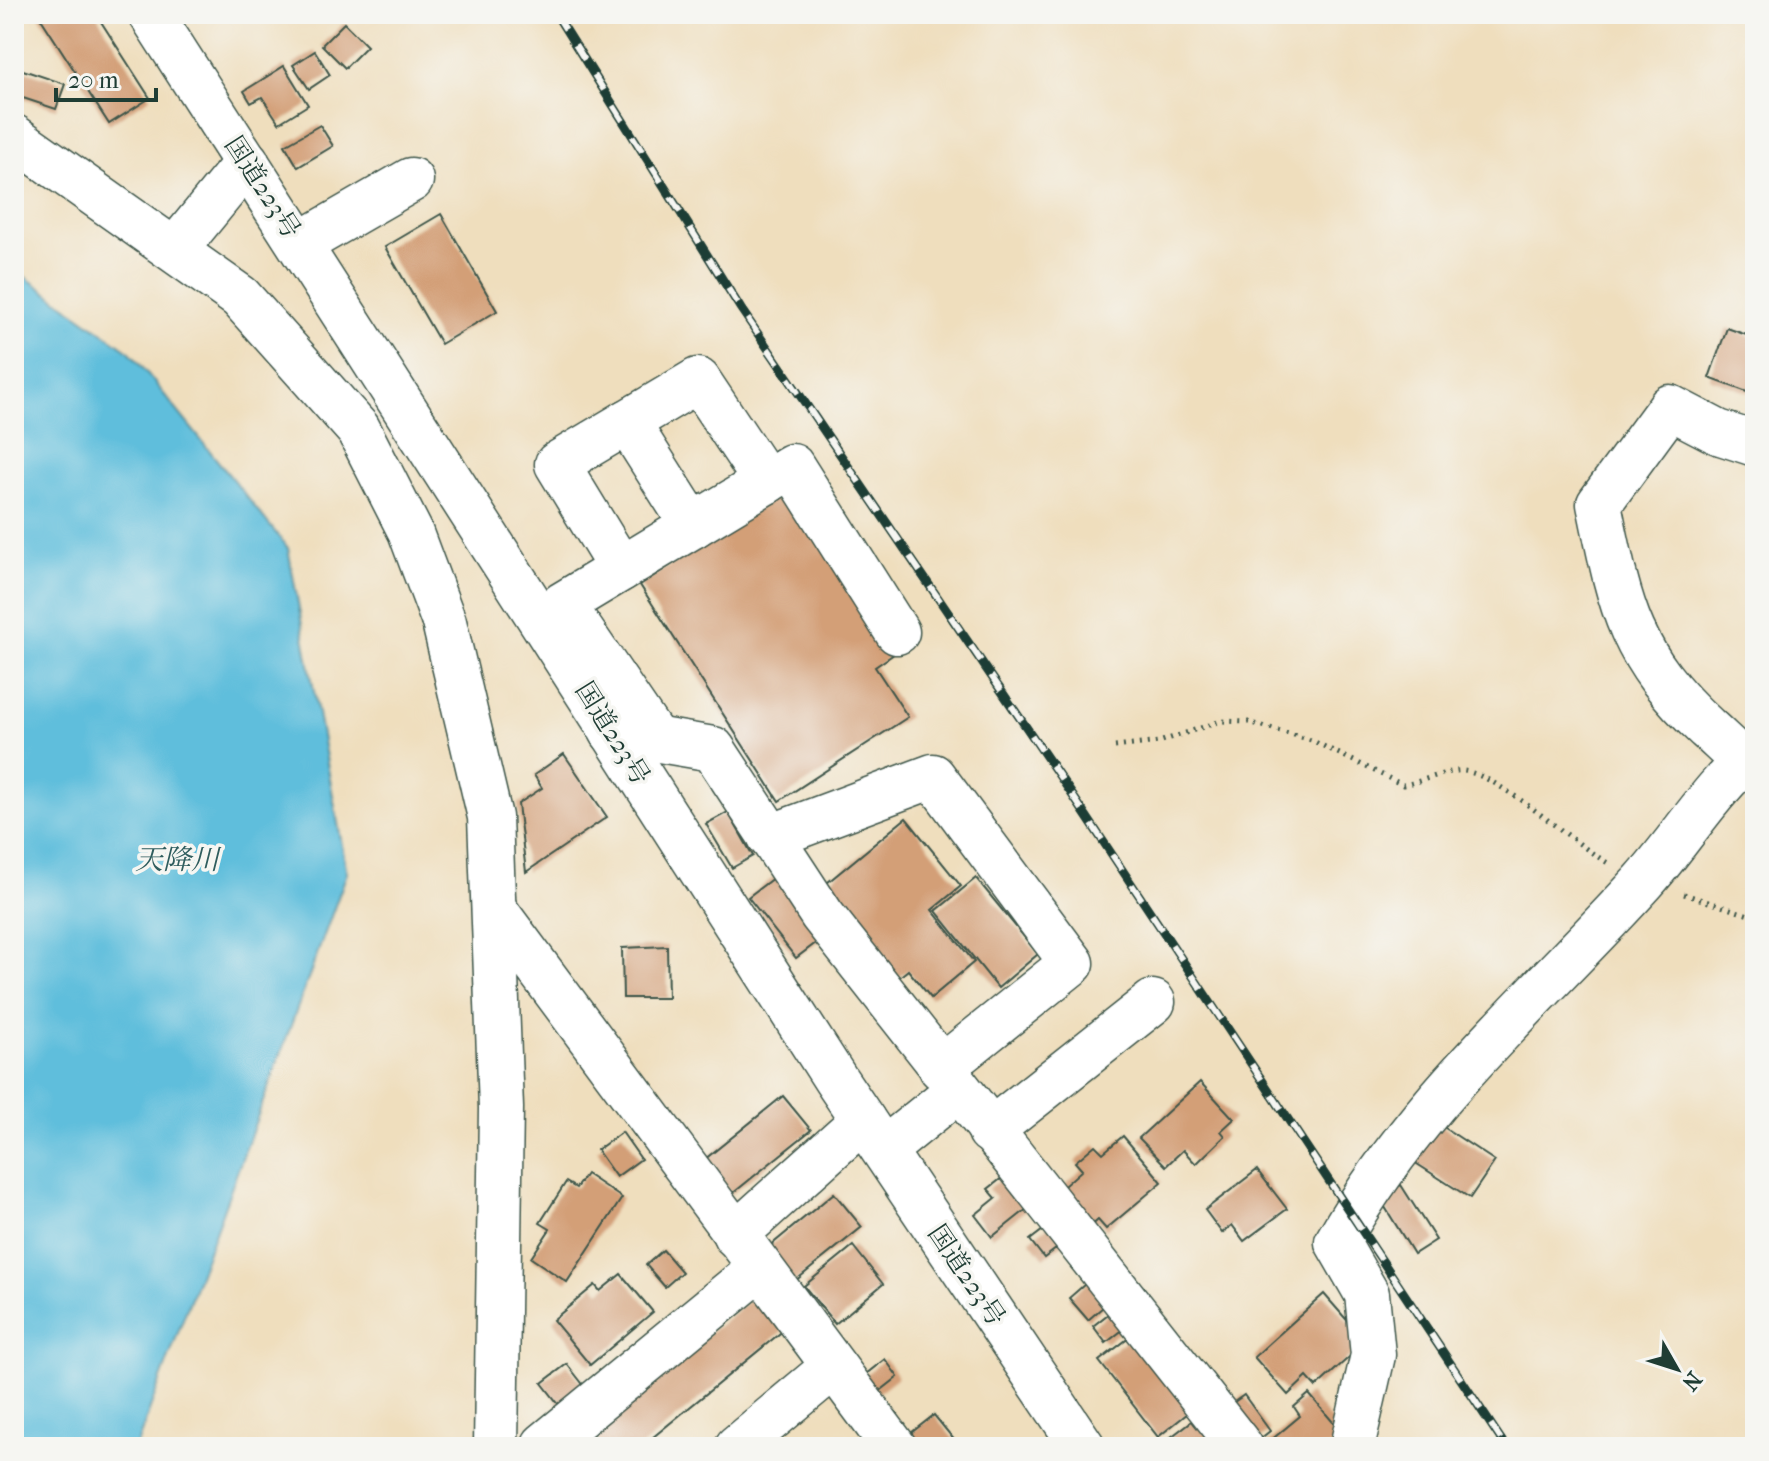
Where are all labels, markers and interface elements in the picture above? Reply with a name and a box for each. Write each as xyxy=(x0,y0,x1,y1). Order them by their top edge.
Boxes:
scale bar xyxy=(56,52,156,102)
text: 20 m xyxy=(68,66,119,94)
street label: 国道223号 xyxy=(218,130,307,244)
street label: 国道223号 xyxy=(569,676,656,790)
water label: 天降川 xyxy=(135,843,222,876)
street label: 国道223号 xyxy=(921,1219,1012,1332)
north arrow xyxy=(1637,1329,1717,1409)
text: N xyxy=(1676,1366,1707,1396)

